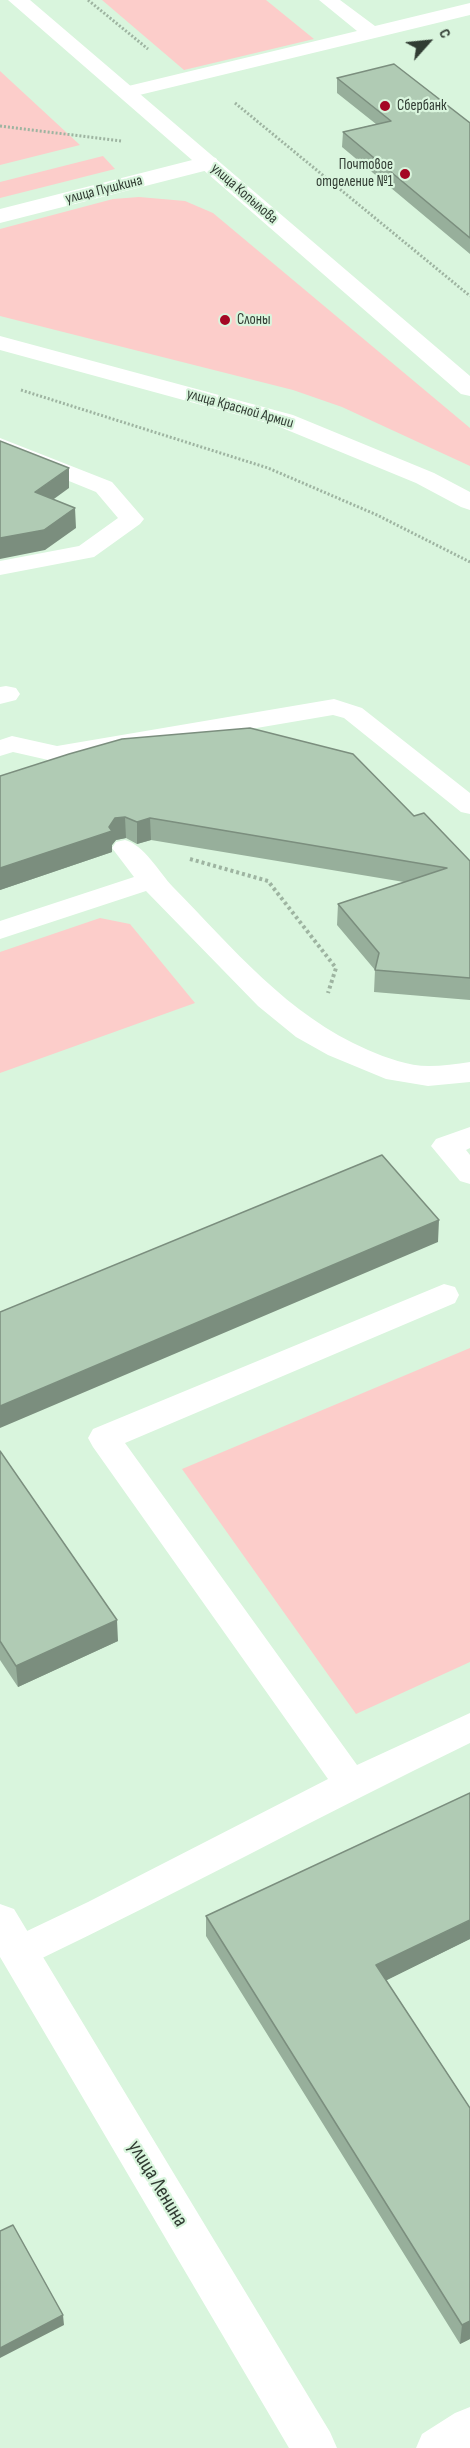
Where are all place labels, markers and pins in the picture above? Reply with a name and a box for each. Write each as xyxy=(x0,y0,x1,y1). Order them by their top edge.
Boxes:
place label: Сбербанк xyxy=(397,97,447,115)
marker: Сбербанк xyxy=(378,99,392,113)
place label: Почтовое отделение №1 xyxy=(316,156,393,191)
marker: Почтовое отделение №1 xyxy=(398,167,412,181)
place label: Слоны xyxy=(237,311,271,329)
marker: Слоны xyxy=(218,313,232,327)

